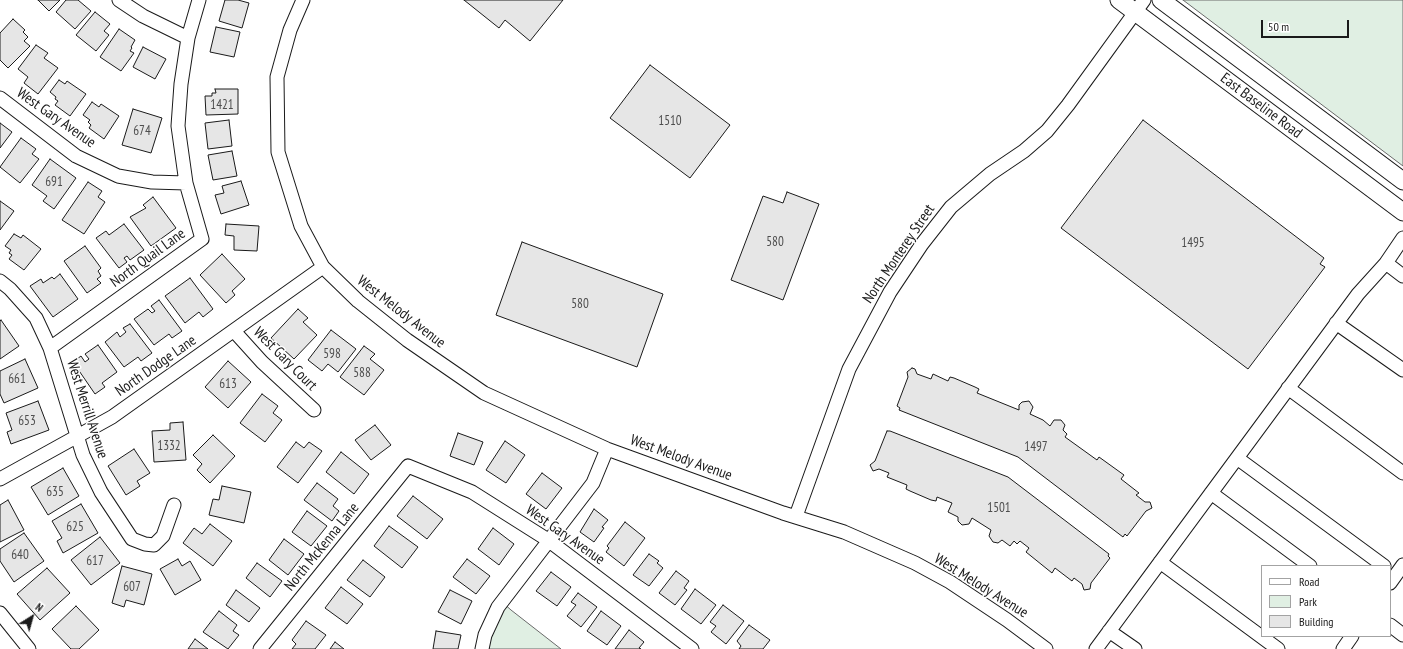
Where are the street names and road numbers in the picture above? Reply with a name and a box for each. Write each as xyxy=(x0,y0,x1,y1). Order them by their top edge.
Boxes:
street label: East Baseline Road xyxy=(1217,69,1305,143)
street label: West Gary Avenue xyxy=(13,84,99,152)
street label: North Monterey Street xyxy=(859,201,939,307)
street label: North Quail Lane xyxy=(107,225,189,291)
street label: West Melody Avenue xyxy=(353,272,449,352)
street label: West Gary Court xyxy=(249,323,321,395)
street label: North Dodge Lane xyxy=(112,332,200,400)
street label: West Merrill Avenue xyxy=(62,357,112,461)
street label: West Melody Avenue xyxy=(628,431,734,485)
street label: North McKenna Lane xyxy=(281,499,363,595)
street label: West Gary Avenue xyxy=(522,501,608,569)
street label: West Melody Avenue xyxy=(931,550,1031,622)

